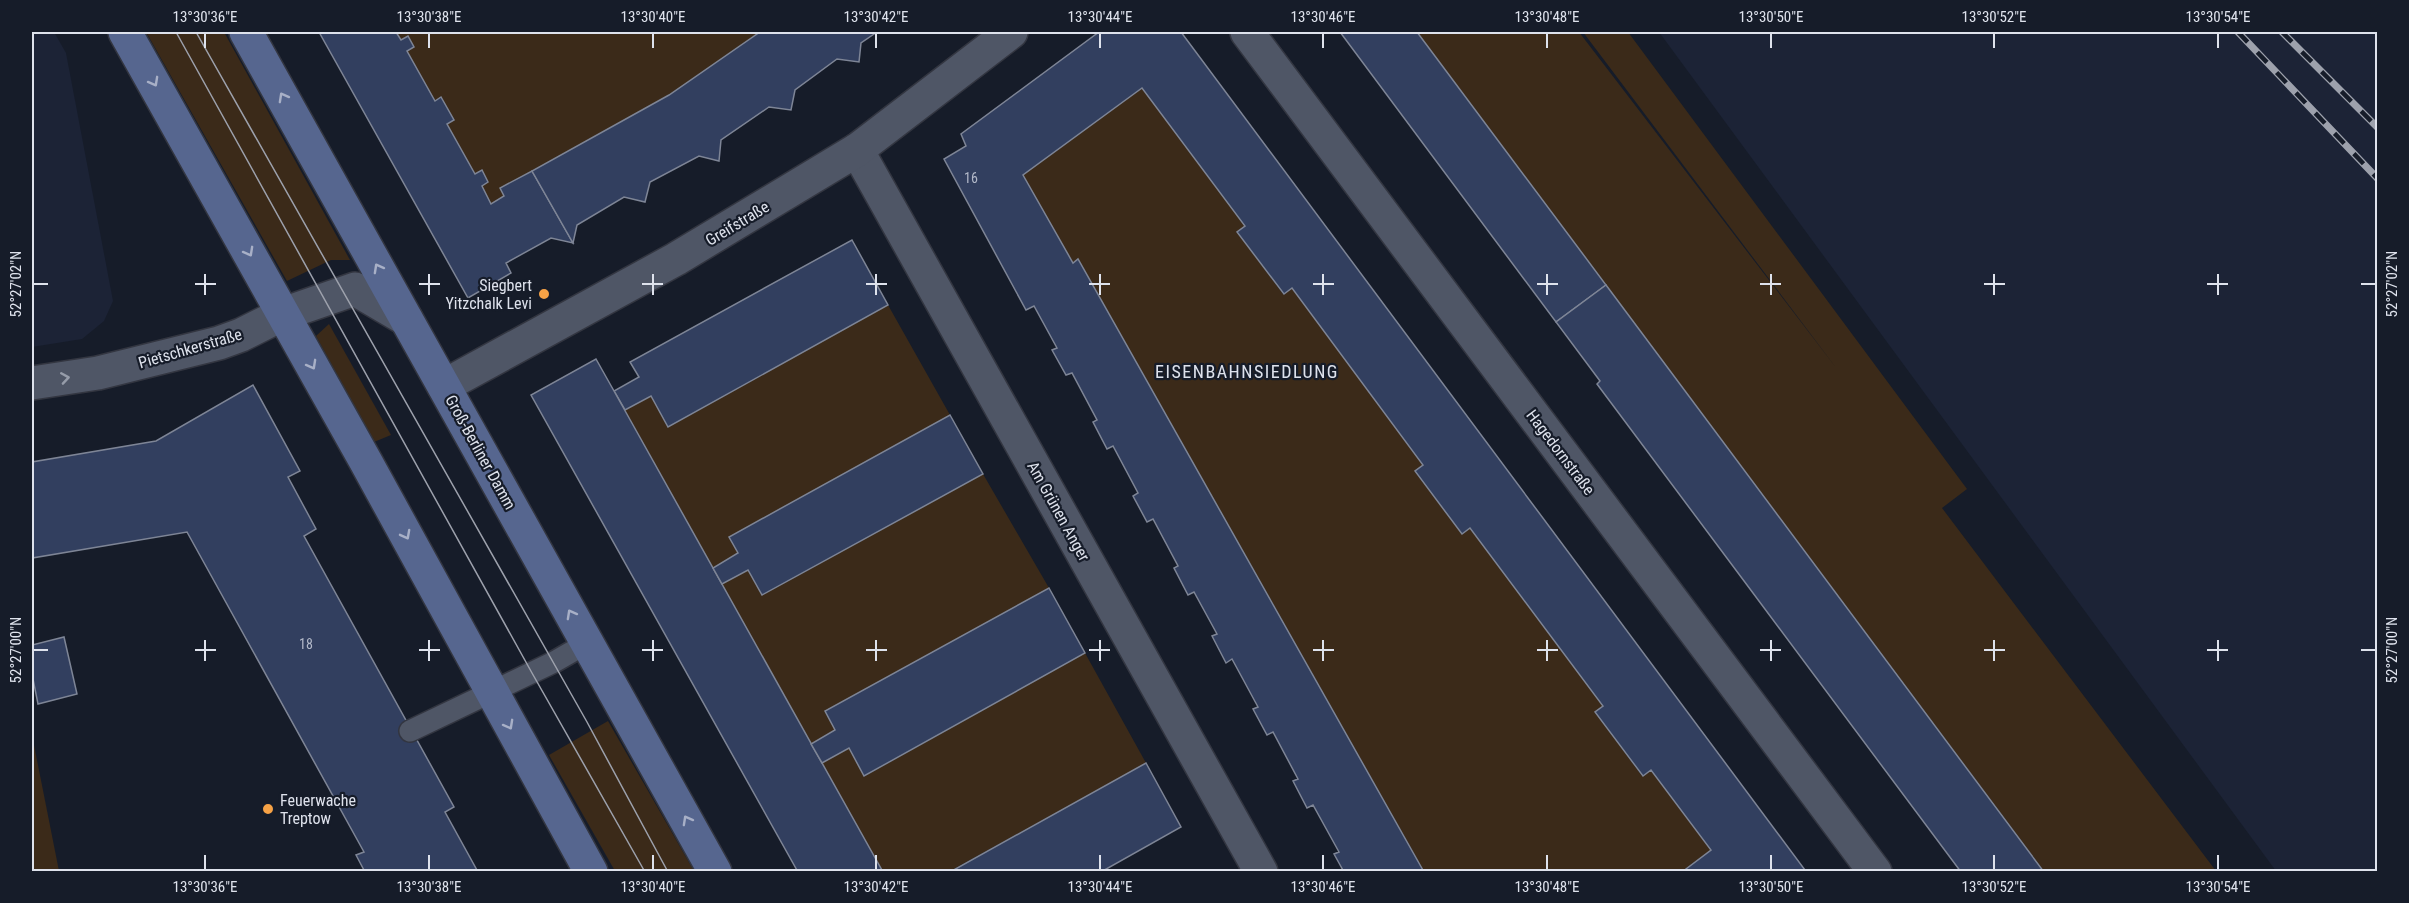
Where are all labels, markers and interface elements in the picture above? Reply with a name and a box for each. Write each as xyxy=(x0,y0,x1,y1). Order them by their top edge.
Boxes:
text: 13°30'36"E xyxy=(173,8,237,26)
text: 13°30'38"E xyxy=(397,8,461,26)
text: 13°30'40"E xyxy=(621,8,685,26)
text: 13°30'42"E xyxy=(844,8,908,26)
text: 13°30'44"E xyxy=(1068,8,1132,26)
text: 13°30'46"E xyxy=(1291,8,1355,26)
text: 13°30'48"E xyxy=(1515,8,1579,26)
text: 13°30'50"E xyxy=(1739,8,1803,26)
text: 13°30'52"E xyxy=(1962,8,2026,26)
text: 13°30'54"E xyxy=(2186,8,2250,26)
one-way arrow xyxy=(146,76,158,87)
one-way arrow xyxy=(279,93,290,104)
house number: 16 xyxy=(964,170,978,186)
street label: Greifstraße xyxy=(702,197,772,250)
one-way arrow xyxy=(242,246,253,257)
text: 52°27'02"N xyxy=(7,251,25,317)
text: 52°27'02"N xyxy=(2383,251,2401,317)
one-way arrow xyxy=(374,264,385,274)
place label: Siegbert Yitzchalk Levi xyxy=(445,276,532,313)
marker: Siegbert Yitzchalk Levi xyxy=(537,287,551,301)
street label: Pietschkerstraße xyxy=(136,325,244,372)
one-way arrow xyxy=(304,358,316,369)
district label: EISENBAHNSIEDLUNG xyxy=(1155,361,1339,382)
one-way arrow xyxy=(60,373,70,385)
street label: Groß-Berliner Damm xyxy=(441,392,520,513)
street label: Hagedornstraße xyxy=(1522,406,1599,499)
street label: Am Grünen Anger xyxy=(1023,458,1094,564)
one-way arrow xyxy=(399,529,410,540)
one-way arrow xyxy=(567,609,578,620)
text: 52°27'00"N xyxy=(7,617,25,683)
text: 52°27'00"N xyxy=(2383,617,2401,683)
house number: 18 xyxy=(299,636,313,652)
one-way arrow xyxy=(502,719,513,729)
place label: Feuerwache Treptow xyxy=(280,791,356,828)
marker: Feuerwache Treptow xyxy=(261,802,275,816)
one-way arrow xyxy=(682,816,694,827)
text: 13°30'36"E xyxy=(173,878,237,896)
text: 13°30'38"E xyxy=(397,878,461,896)
text: 13°30'40"E xyxy=(621,878,685,896)
text: 13°30'42"E xyxy=(844,878,908,896)
text: 13°30'44"E xyxy=(1068,878,1132,896)
text: 13°30'46"E xyxy=(1291,878,1355,896)
text: 13°30'48"E xyxy=(1515,878,1579,896)
text: 13°30'50"E xyxy=(1739,878,1803,896)
text: 13°30'52"E xyxy=(1962,878,2026,896)
text: 13°30'54"E xyxy=(2186,878,2250,896)

